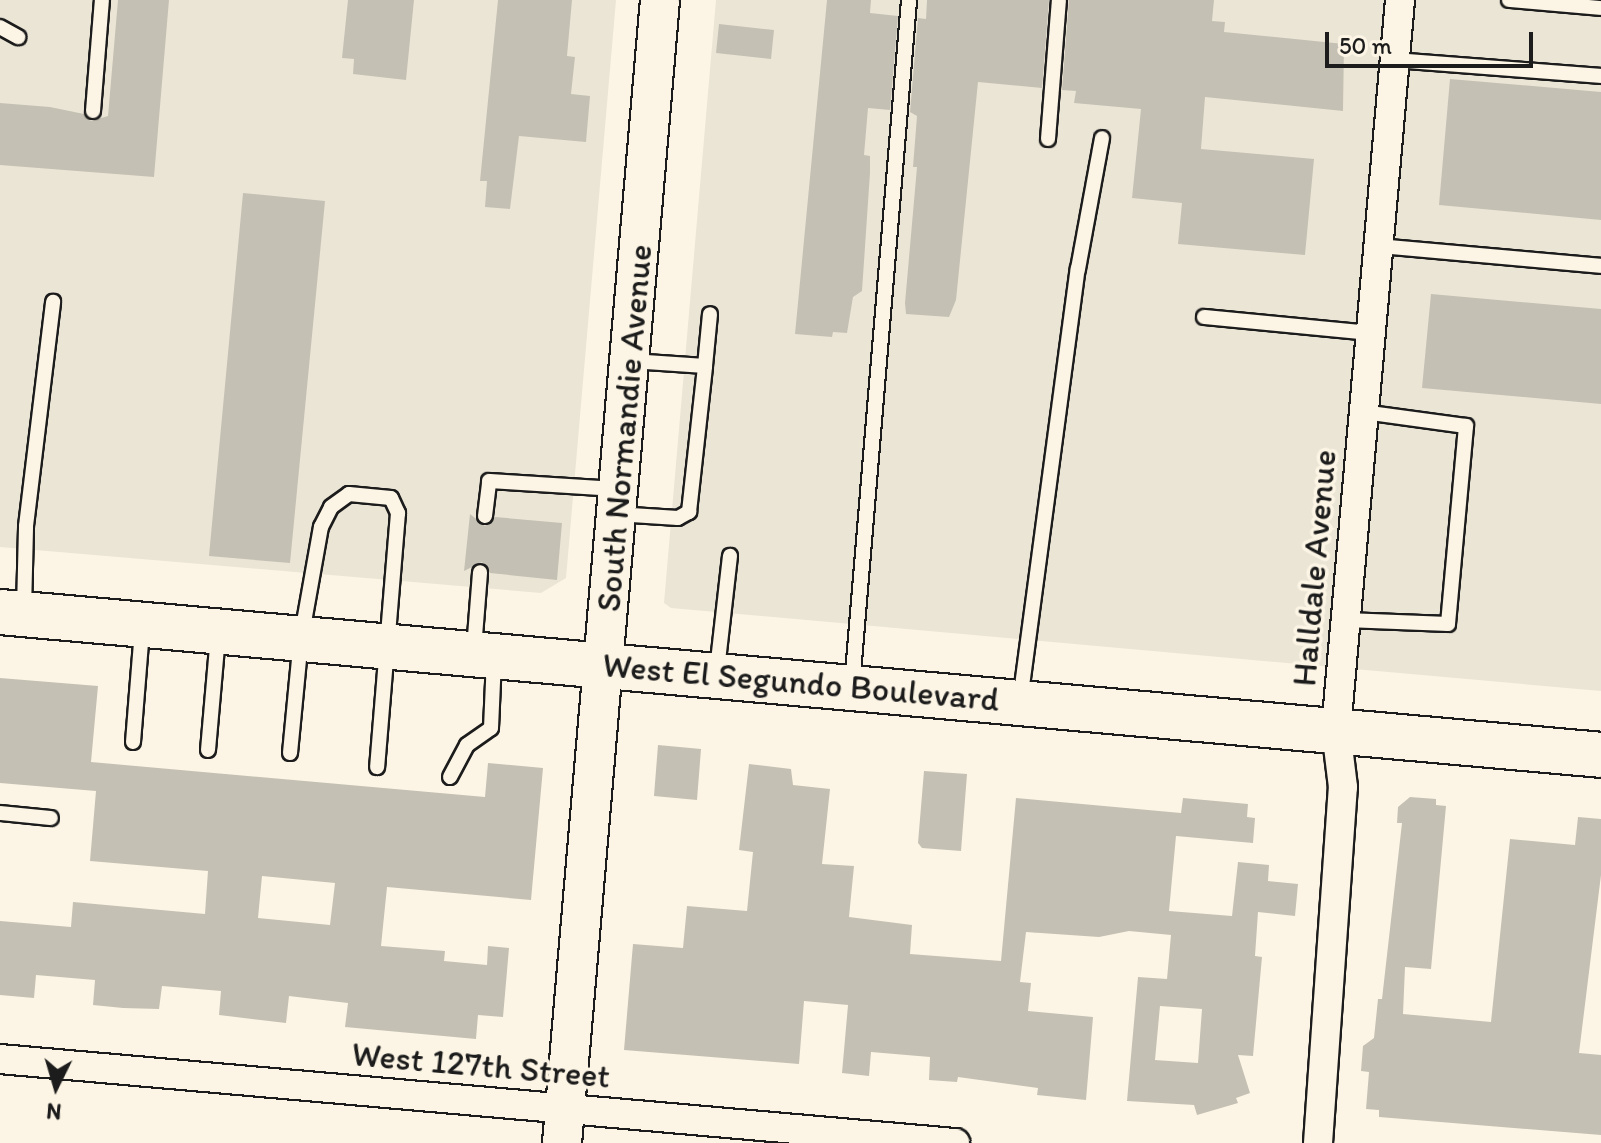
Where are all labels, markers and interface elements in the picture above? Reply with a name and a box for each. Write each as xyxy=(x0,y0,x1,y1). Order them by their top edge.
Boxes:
scale bar xyxy=(1329,16,1537,66)
text: 50 m xyxy=(1339,31,1392,60)
street label: South Normandie Avenue xyxy=(588,243,660,613)
street label: Halldale Avenue xyxy=(1283,449,1345,687)
street label: West El Segundo Boulevard xyxy=(601,644,1001,720)
street label: West 127th Street xyxy=(351,1033,611,1097)
north arrow xyxy=(16,1047,96,1127)
text: N xyxy=(45,1097,62,1126)

